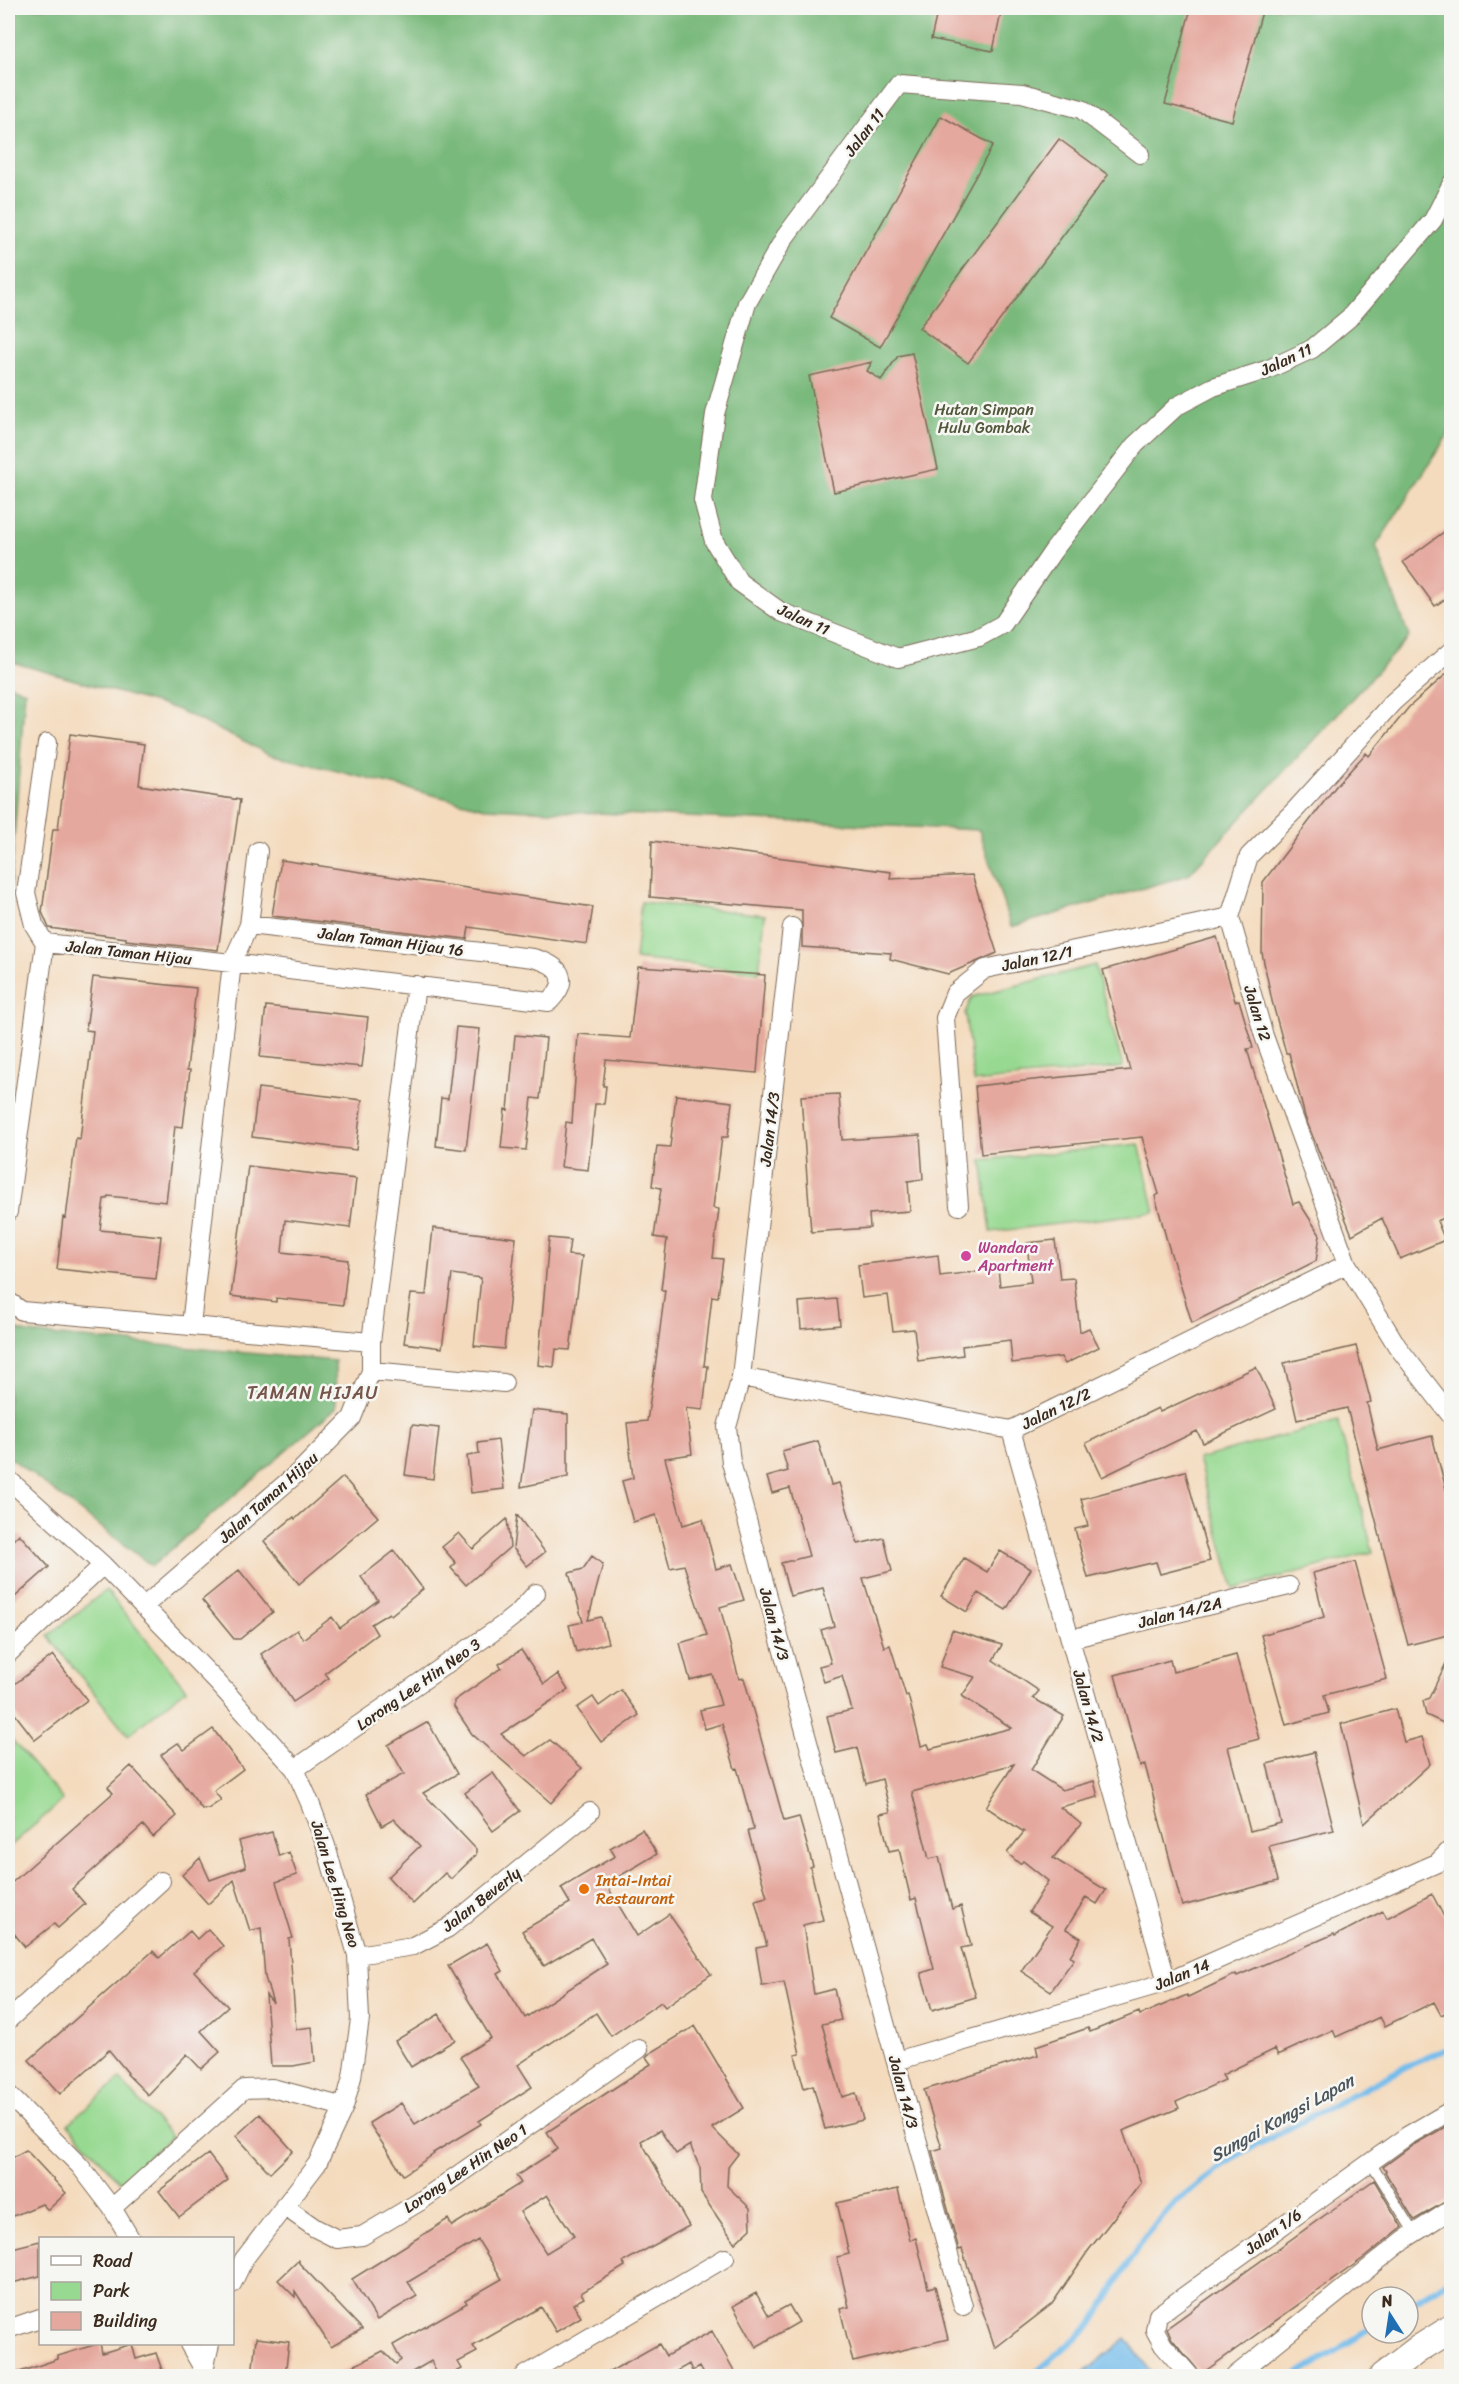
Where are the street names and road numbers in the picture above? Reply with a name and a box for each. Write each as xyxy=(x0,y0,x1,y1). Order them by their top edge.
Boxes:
street label: Jalan 11 xyxy=(836,102,893,164)
street label: Jalan 11 xyxy=(1254,335,1317,385)
street label: Jalan 11 xyxy=(772,595,835,644)
street label: Jalan Taman Hijau 16 xyxy=(315,918,466,965)
street label: Jalan Taman Hijau xyxy=(63,931,194,974)
street label: Jalan 12/1 xyxy=(998,937,1075,980)
street label: Jalan 12 xyxy=(1235,981,1280,1045)
street label: Jalan 14/3 xyxy=(750,1090,788,1169)
street label: Jalan 12/2 xyxy=(1016,1379,1096,1438)
street label: Jalan Taman Hijau xyxy=(211,1444,325,1551)
street label: Jalan 14/3 xyxy=(751,1583,798,1664)
street label: Jalan 14/2A xyxy=(1134,1588,1225,1637)
street label: Lorong Lee Hin Neo 3 xyxy=(350,1630,487,1738)
street label: Jalan 14/2 xyxy=(1064,1665,1113,1746)
street label: Jalan Lee Hing Neo xyxy=(302,1816,369,1951)
street label: Jalan Beverly xyxy=(435,1859,528,1940)
street label: Jalan 14 xyxy=(1149,1950,1214,1999)
street label: Jalan 14/3 xyxy=(880,2051,927,2132)
street label: Lorong Lee Hin Neo 1 xyxy=(397,2116,534,2221)
street label: Jalan 1/6 xyxy=(1238,2201,1308,2263)

